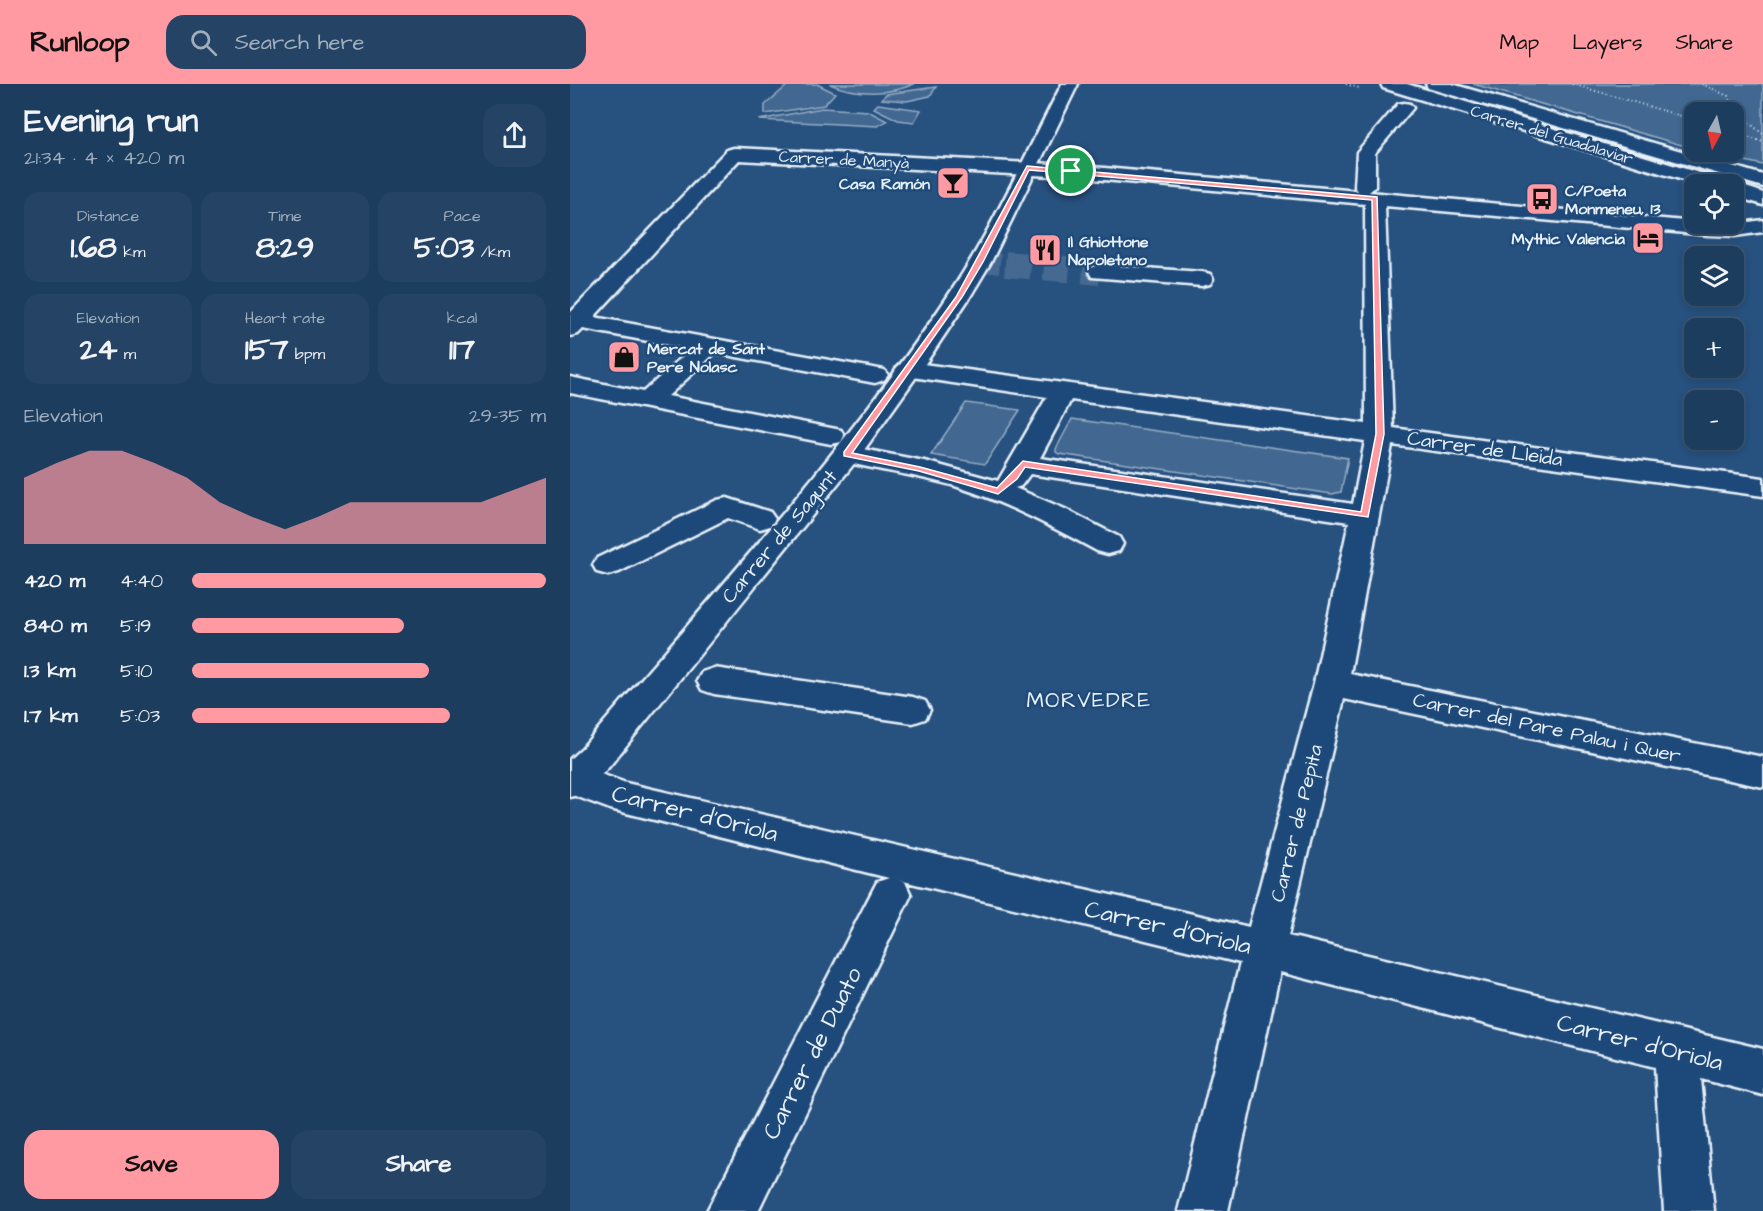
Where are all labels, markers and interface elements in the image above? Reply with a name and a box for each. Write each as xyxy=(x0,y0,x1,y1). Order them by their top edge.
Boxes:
search box xyxy=(166,15,586,69)
text: Runloop xyxy=(30,23,130,62)
icon: search xyxy=(187,26,220,59)
text: Search here xyxy=(235,27,365,58)
text: Map xyxy=(1499,28,1539,57)
text: Layers xyxy=(1572,28,1642,57)
text: Share xyxy=(1675,28,1733,57)
text: Evening run xyxy=(24,98,198,144)
street label: Carrer del Guadalaviar xyxy=(1468,100,1636,170)
north arrow xyxy=(1684,102,1744,162)
map controls xyxy=(1684,102,1744,450)
button: share xyxy=(483,104,546,167)
text: 21:34 · 4 × 420 m xyxy=(24,144,184,172)
pin xyxy=(1045,145,1096,196)
street label: Carrer de Manyà xyxy=(778,146,910,175)
icon: arrive xyxy=(1054,154,1087,187)
bar icon: Casa Ramón xyxy=(935,165,971,201)
place label: Casa Ramón xyxy=(839,173,930,195)
button: locate xyxy=(1684,174,1744,234)
place label: C/Poeta Monmeneu, 13 xyxy=(1565,180,1661,220)
bus stop icon: C/Poeta Monmeneu, 13 xyxy=(1524,181,1560,217)
text: Distance xyxy=(77,205,139,227)
text: Time xyxy=(268,205,302,227)
text: Pace xyxy=(443,205,481,227)
hotel icon: Mythic Valencia xyxy=(1630,220,1666,256)
text: 1.68 xyxy=(70,227,117,269)
text: 8:29 xyxy=(256,227,314,269)
text: 5:03 xyxy=(414,227,474,269)
place label: Mythic Valencia xyxy=(1512,228,1626,251)
place label: Il Ghiottone Napoletano xyxy=(1068,231,1149,271)
restaurant icon: Il Ghiottone Napoletano xyxy=(1027,232,1063,268)
text: km xyxy=(117,241,146,263)
text: /km xyxy=(474,241,510,263)
button: layers xyxy=(1684,246,1744,306)
text: Elevation xyxy=(77,307,139,329)
text: Heart rate xyxy=(245,307,325,329)
text: kcal xyxy=(447,307,477,329)
button: + xyxy=(1684,318,1744,378)
text: 24 xyxy=(80,329,117,371)
text: 157 xyxy=(245,329,288,371)
text: 117 xyxy=(449,329,475,371)
place label: Mercat de Sant Pere Nolasc xyxy=(647,338,766,378)
shop icon: Mercat de Sant Pere Nolasc xyxy=(606,339,642,375)
text: m xyxy=(117,343,136,365)
text: bpm xyxy=(288,343,325,365)
button: − xyxy=(1684,390,1744,450)
text: Elevation xyxy=(24,402,103,430)
text: 29–35 m xyxy=(469,402,546,430)
street label: Carrer de Lleida xyxy=(1405,424,1564,474)
street label: Carrer de Sagunt xyxy=(715,464,845,610)
text: 420 m xyxy=(24,567,85,595)
text: 4:40 xyxy=(120,567,163,595)
text: 840 m xyxy=(24,612,87,640)
text: 5:19 xyxy=(120,612,151,640)
text: 1.3 km xyxy=(24,657,75,685)
text: 5:10 xyxy=(120,657,153,685)
district label: MORVEDRE xyxy=(1026,686,1152,715)
street label: Carrer del Pare Palau i Quer xyxy=(1410,686,1683,770)
text: 1.7 km xyxy=(24,702,78,730)
text: 5:03 xyxy=(120,702,160,730)
street label: Carrer de Pepita xyxy=(1264,742,1330,905)
street label: Carrer d'Oriola xyxy=(608,777,781,851)
street label: Carrer d'Oriola xyxy=(1081,892,1254,964)
street label: Carrer de Duato xyxy=(755,961,871,1146)
street label: Carrer d'Oriola xyxy=(1553,1006,1726,1080)
button: Save xyxy=(24,1130,279,1199)
button: Share xyxy=(291,1130,546,1199)

